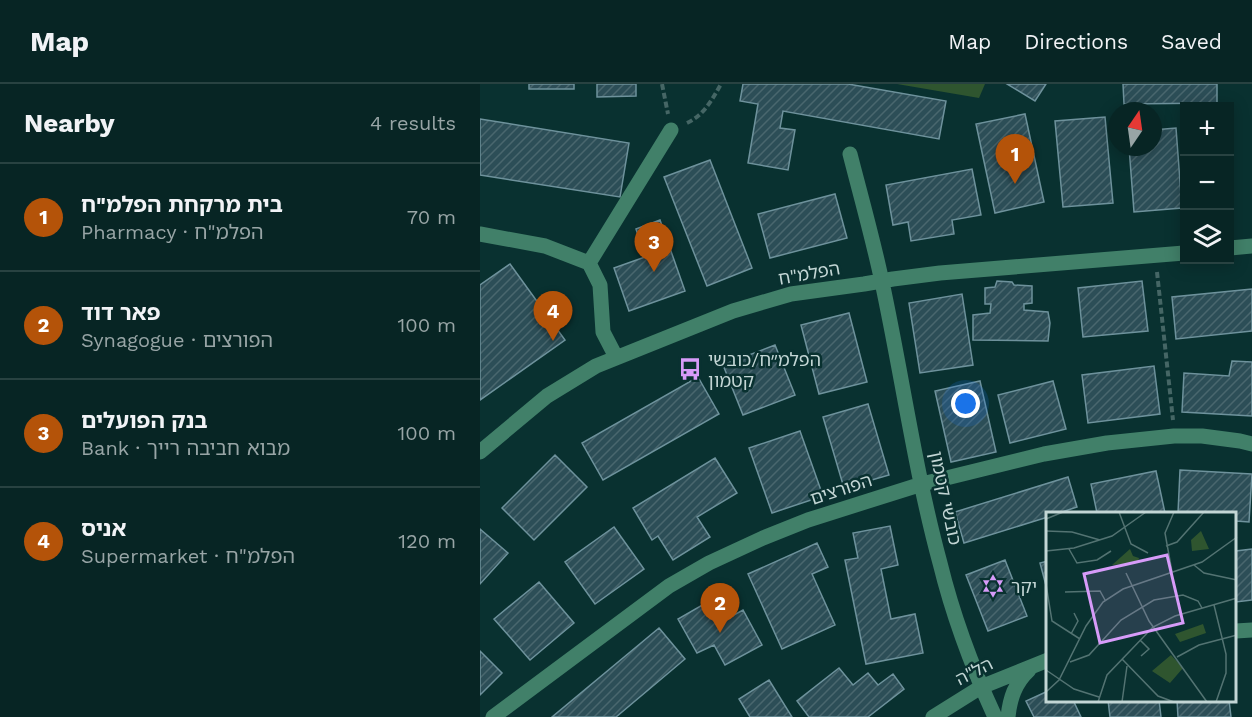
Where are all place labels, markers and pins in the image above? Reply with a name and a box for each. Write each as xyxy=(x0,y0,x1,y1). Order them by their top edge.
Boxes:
pin: 1 xyxy=(996,135,1034,184)
pin: 3 xyxy=(634,222,674,272)
pin: 4 xyxy=(534,292,572,341)
place label: הפלמ״ח/כובשי קטמון xyxy=(708,349,821,391)
bus stop icon: הפלמ״ח/כובשי קטמון xyxy=(677,356,703,382)
synagogue icon: יקר xyxy=(980,573,1006,599)
place label: יקר xyxy=(1011,576,1037,597)
pin: 2 xyxy=(700,584,740,633)

